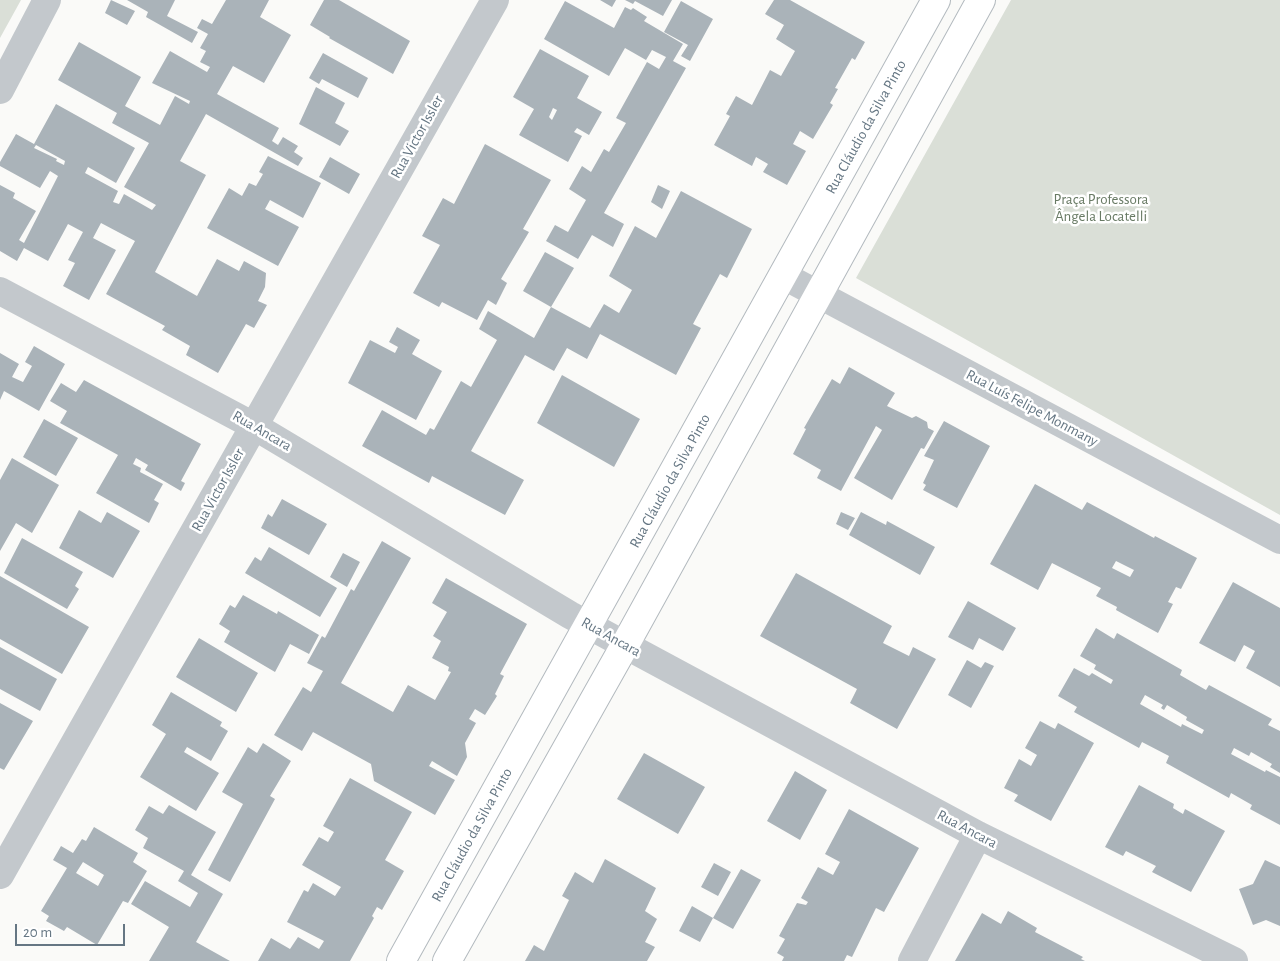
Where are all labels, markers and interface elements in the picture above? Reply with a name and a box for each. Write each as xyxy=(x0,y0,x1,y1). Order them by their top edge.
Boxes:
street label: Rua Cláudio da Silva Pinto xyxy=(822,57,910,197)
street label: Rua Victor Issler xyxy=(387,92,447,182)
park label: Praça Professora Ângela Locatelli xyxy=(1054,190,1148,225)
street label: Rua Luís Felipe Monmany xyxy=(963,366,1101,450)
street label: Rua Ancara xyxy=(229,407,295,455)
street label: Rua Cláudio da Silva Pinto xyxy=(626,411,714,551)
street label: Rua Victor Issler xyxy=(188,445,248,535)
street label: Rua Ancara xyxy=(578,613,644,661)
street label: Rua Cláudio da Silva Pinto xyxy=(428,765,516,905)
street label: Rua Ancara xyxy=(934,806,1000,852)
scale bar xyxy=(18,914,128,946)
text: 20 m xyxy=(23,925,52,940)

